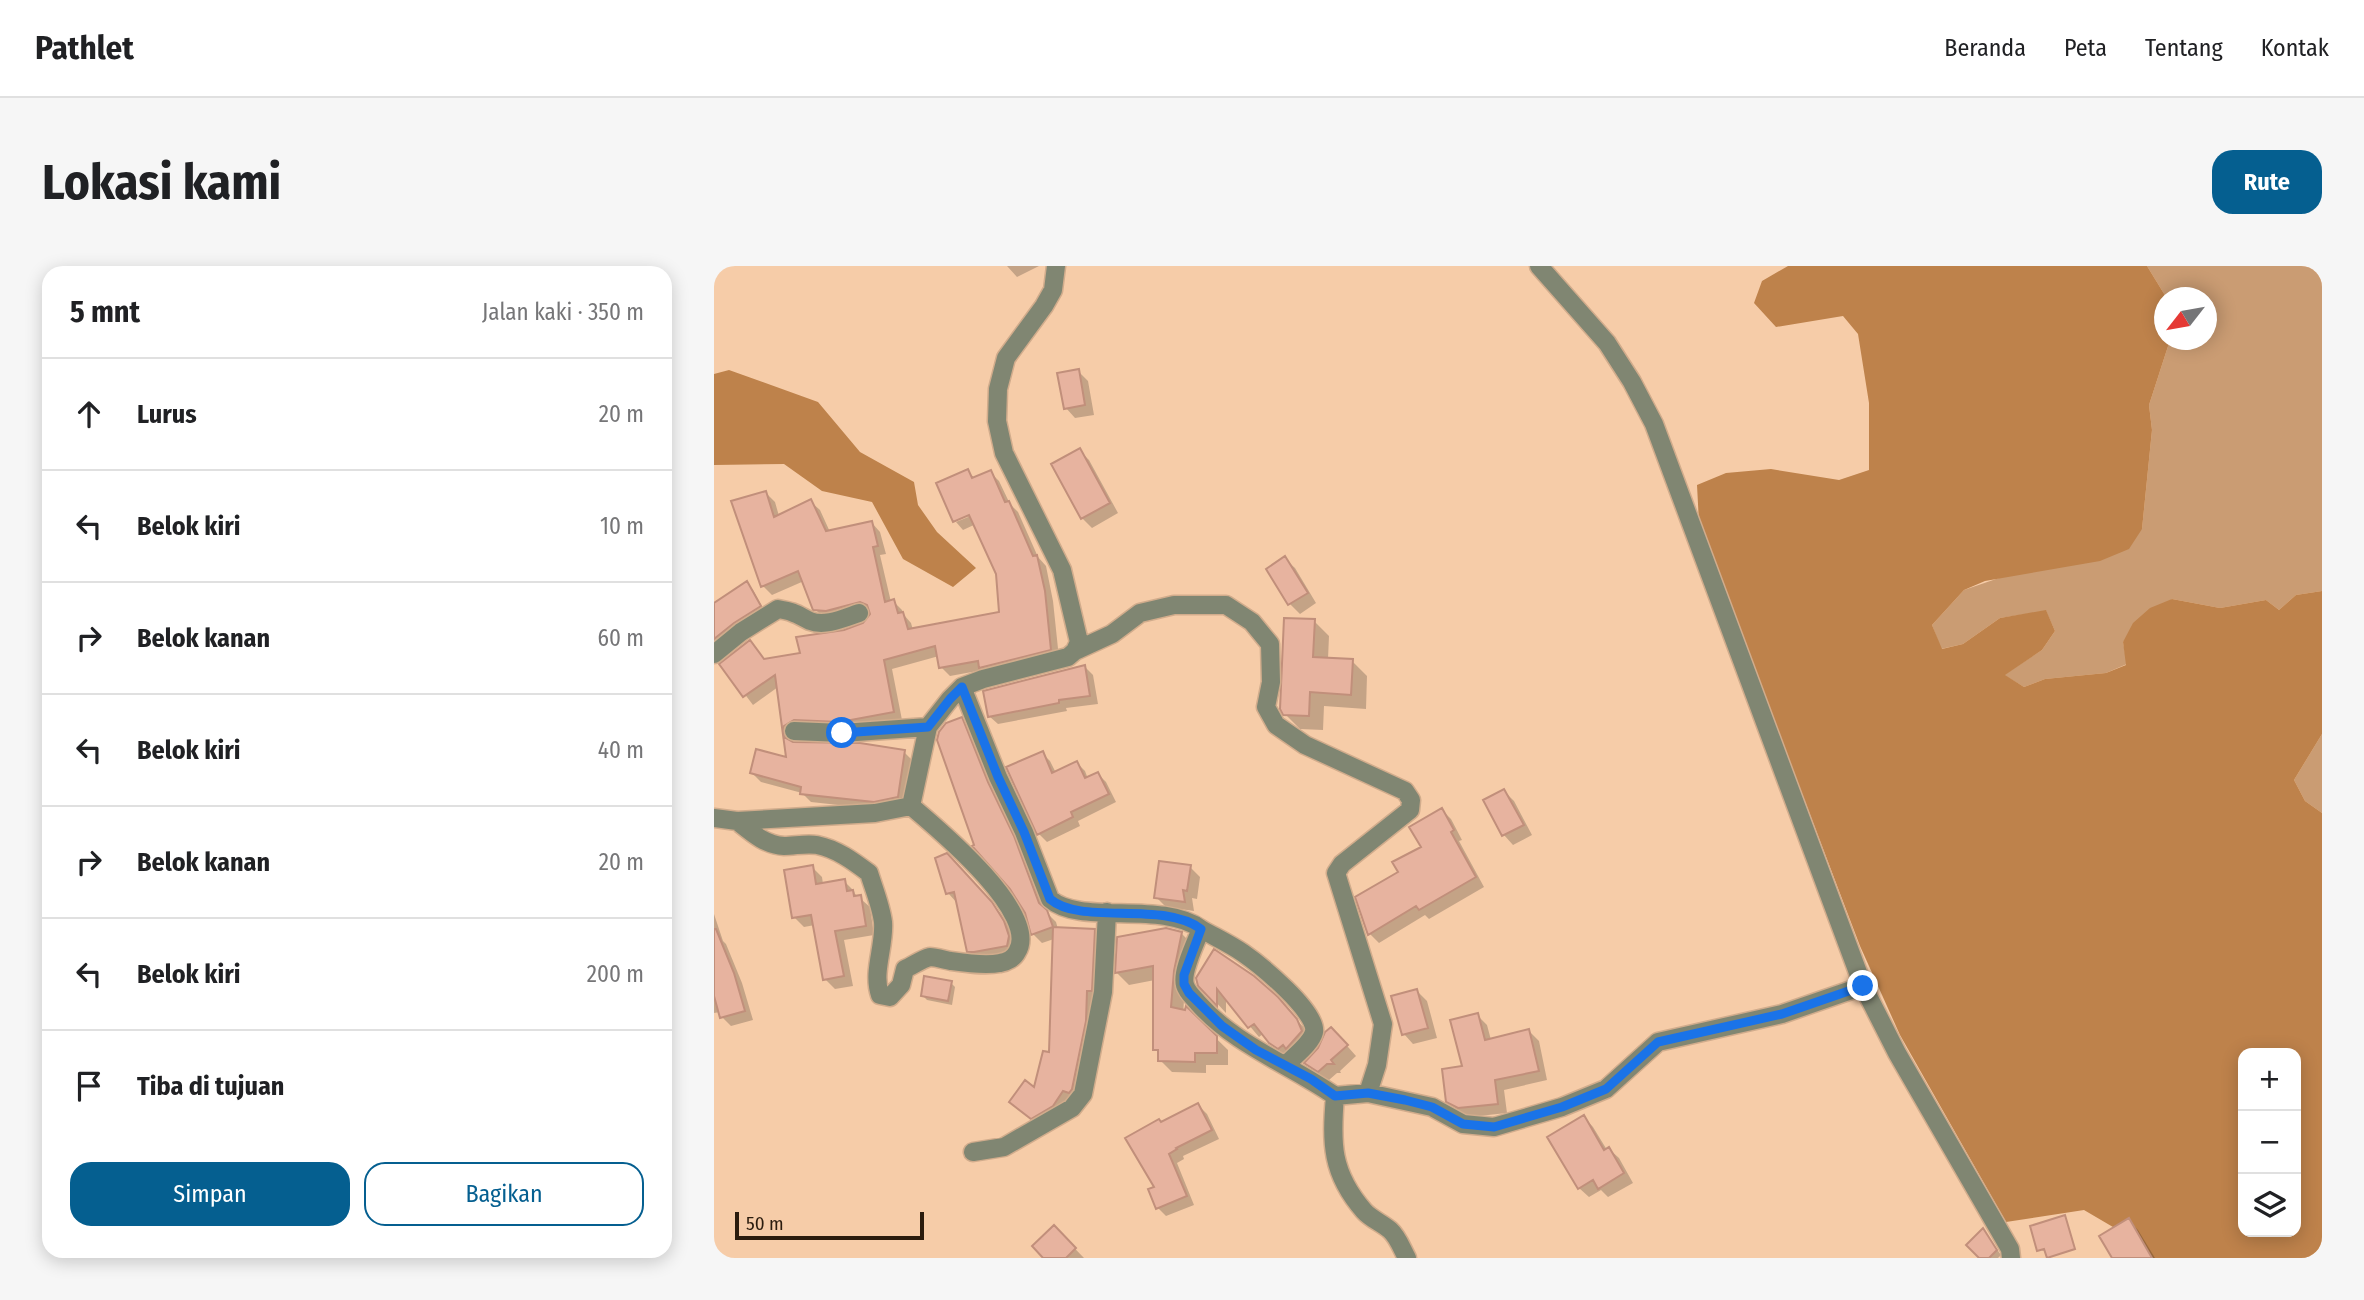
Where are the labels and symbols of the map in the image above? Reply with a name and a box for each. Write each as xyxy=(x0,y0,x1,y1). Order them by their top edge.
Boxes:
north arrow xyxy=(2154,287,2217,350)
route start xyxy=(826,717,857,748)
route end xyxy=(1847,970,1878,1001)
scale bar xyxy=(735,1209,924,1241)

